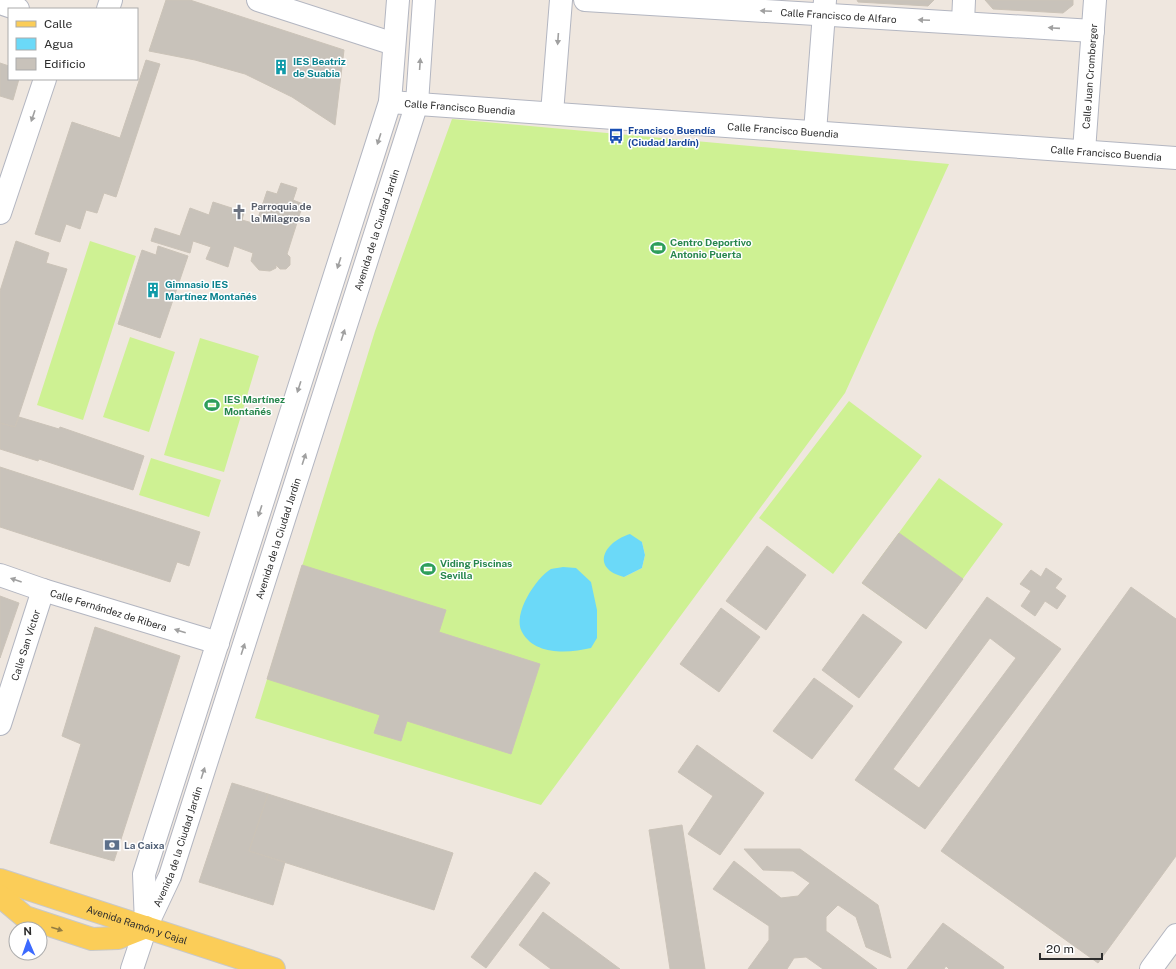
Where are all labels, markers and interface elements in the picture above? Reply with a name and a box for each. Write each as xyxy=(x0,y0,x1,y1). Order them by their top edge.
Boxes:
street label: Calle Francisco de Alfaro xyxy=(780,6,897,25)
one-way arrow xyxy=(760,7,772,14)
legend xyxy=(8,8,138,80)
text: Calle xyxy=(44,17,73,31)
one-way arrow xyxy=(917,17,930,23)
street label: Calle Juan Cromberger xyxy=(1080,23,1099,129)
one-way arrow xyxy=(1048,25,1060,32)
one-way arrow xyxy=(555,33,562,45)
text: Agua xyxy=(44,37,73,51)
place label: IES Beatriz de Suabia xyxy=(293,55,346,79)
text: Edificio xyxy=(44,57,86,71)
building icon: IES Beatriz de Suabia xyxy=(272,58,290,76)
one-way arrow xyxy=(416,58,423,70)
street label: Calle Francisco Buendia xyxy=(404,97,516,117)
one-way arrow xyxy=(29,110,35,122)
street label: Calle Francisco Buendia xyxy=(727,120,839,140)
place label: Francisco Buendía (Ciudad Jardín) xyxy=(628,124,716,148)
bus stop icon: Francisco Buendía (Ciudad Jardín) xyxy=(607,127,625,145)
one-way arrow xyxy=(375,133,381,145)
street label: Calle Francisco Buendia xyxy=(1050,143,1162,163)
street label: Avenida de la Ciudad Jardin xyxy=(351,167,402,292)
place label: Parroquia de la Milagrosa xyxy=(251,200,312,224)
church icon: Parroquia de la Milagrosa xyxy=(230,203,248,221)
place label: Centro Deportivo Antonio Puerta xyxy=(670,236,752,260)
sports icon: Centro Deportivo Antonio Puerta xyxy=(649,239,667,257)
one-way arrow xyxy=(336,257,342,269)
place label: Gimnasio IES Martínez Montañés xyxy=(165,278,257,302)
building icon: Gimnasio IES Martínez Montañés xyxy=(144,281,162,299)
one-way arrow xyxy=(340,328,346,340)
one-way arrow xyxy=(296,381,302,393)
place label: IES Martínez Montañés xyxy=(224,393,285,417)
sports icon: IES Martínez Montañés xyxy=(203,396,221,414)
one-way arrow xyxy=(301,452,307,464)
street label: Avenida de la Ciudad Jardin xyxy=(253,476,303,601)
one-way arrow xyxy=(257,505,263,517)
place label: Viding Piscinas Sevilla xyxy=(440,557,512,581)
sports icon: Viding Piscinas Sevilla xyxy=(419,560,437,578)
one-way arrow xyxy=(10,577,22,583)
street label: Calle Fernández de Ribera xyxy=(49,587,168,633)
street label: Calle San Víctor xyxy=(8,608,42,682)
one-way arrow xyxy=(174,628,186,634)
one-way arrow xyxy=(240,643,246,655)
one-way arrow xyxy=(200,766,206,778)
street label: Avenida de la Ciudad Jardin xyxy=(150,785,204,908)
bank icon: La Caixa xyxy=(103,836,121,854)
place label: La Caixa xyxy=(124,839,165,851)
street label: Avenida Ramón y Cajal xyxy=(85,903,189,946)
north arrow xyxy=(8,921,48,961)
text: N xyxy=(23,925,32,937)
one-way arrow xyxy=(51,926,63,932)
scale bar xyxy=(1040,935,1102,961)
text: 20 m xyxy=(1046,942,1074,956)

